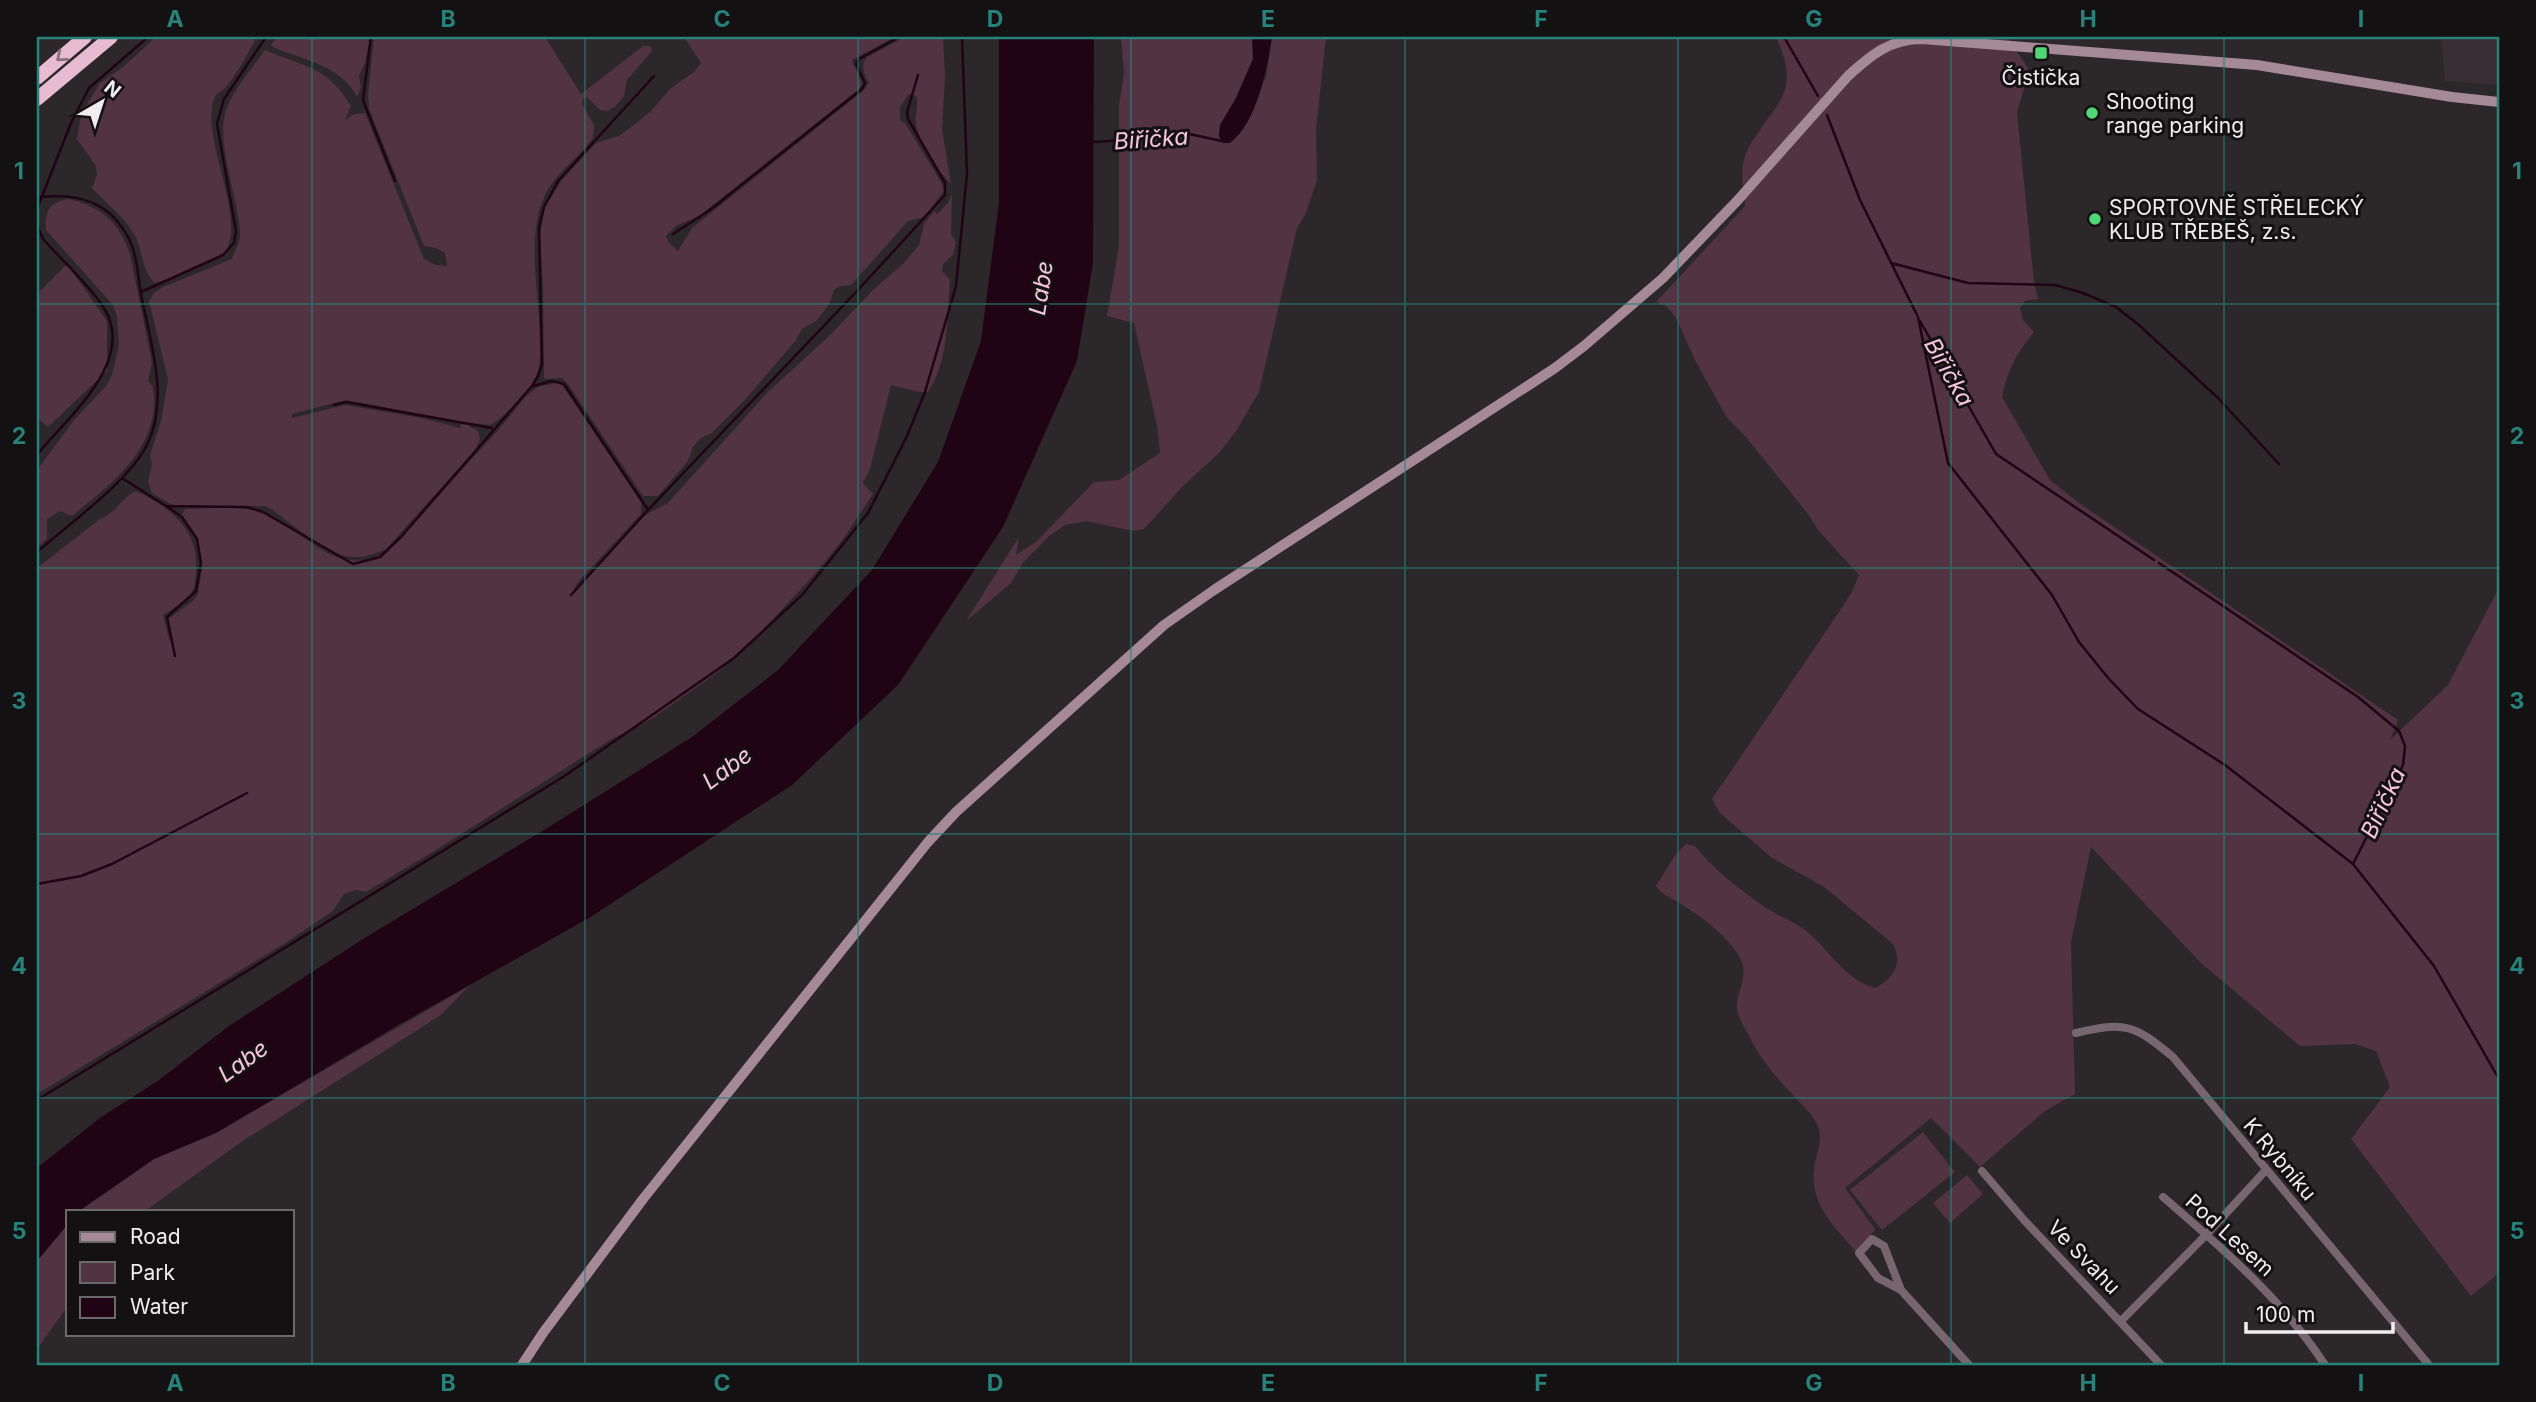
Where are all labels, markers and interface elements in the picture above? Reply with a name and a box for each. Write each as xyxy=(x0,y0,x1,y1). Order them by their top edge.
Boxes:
text: A xyxy=(166,5,184,33)
text: B xyxy=(440,5,456,33)
text: C xyxy=(713,5,731,33)
text: D xyxy=(987,5,1003,33)
text: E xyxy=(1261,5,1275,33)
text: F xyxy=(1534,5,1548,33)
text: G xyxy=(1805,5,1823,33)
text: H xyxy=(2079,5,2097,33)
text: I xyxy=(2358,5,2364,33)
marker: Čistička xyxy=(2033,45,2049,61)
one-way arrow xyxy=(56,49,69,61)
place label: Čistička xyxy=(2002,65,2080,90)
north arrow xyxy=(66,66,136,136)
text: N xyxy=(100,76,125,103)
place label: Shooting range parking xyxy=(2106,89,2244,138)
marker: Shooting range parking xyxy=(2084,105,2100,121)
water label: Biřička xyxy=(1113,122,1189,156)
text: 1 xyxy=(14,157,24,185)
text: 1 xyxy=(2512,157,2522,185)
place label: SPORTOVNĚ STŘELECKÝ KLUB TŘEBEŠ, z.s. xyxy=(2109,194,2364,244)
marker: SPORTOVNĚ STŘELECKÝ KLUB TŘEBEŠ, z.s. xyxy=(2087,211,2103,227)
water label: Labe xyxy=(1023,259,1059,317)
water label: Biřička xyxy=(1918,333,1980,411)
text: 2 xyxy=(12,422,26,450)
text: 2 xyxy=(2510,422,2524,450)
text: 3 xyxy=(12,687,26,715)
text: 3 xyxy=(2510,687,2524,715)
water label: Labe xyxy=(697,741,757,795)
water label: Biřička xyxy=(2355,763,2411,843)
text: 4 xyxy=(11,952,27,980)
text: 4 xyxy=(2509,952,2525,980)
water label: Labe xyxy=(213,1034,273,1088)
street label: K Rybníku xyxy=(2238,1113,2322,1205)
street label: Pod Lesem xyxy=(2181,1189,2279,1281)
legend xyxy=(66,1210,294,1336)
street label: Ve Svahu xyxy=(2043,1215,2125,1299)
text: 5 xyxy=(12,1217,26,1245)
text: 5 xyxy=(2510,1217,2524,1245)
text: Road xyxy=(130,1224,181,1249)
text: Park xyxy=(130,1260,175,1285)
scale bar xyxy=(2246,1290,2392,1334)
text: Water xyxy=(130,1294,188,1319)
text: 100 m xyxy=(2256,1302,2315,1327)
text: A xyxy=(166,1369,184,1397)
text: B xyxy=(440,1369,456,1397)
text: C xyxy=(713,1369,731,1397)
text: D xyxy=(987,1369,1003,1397)
text: E xyxy=(1261,1369,1275,1397)
text: F xyxy=(1534,1369,1548,1397)
text: G xyxy=(1805,1369,1823,1397)
text: H xyxy=(2079,1369,2097,1397)
text: I xyxy=(2358,1369,2364,1397)

